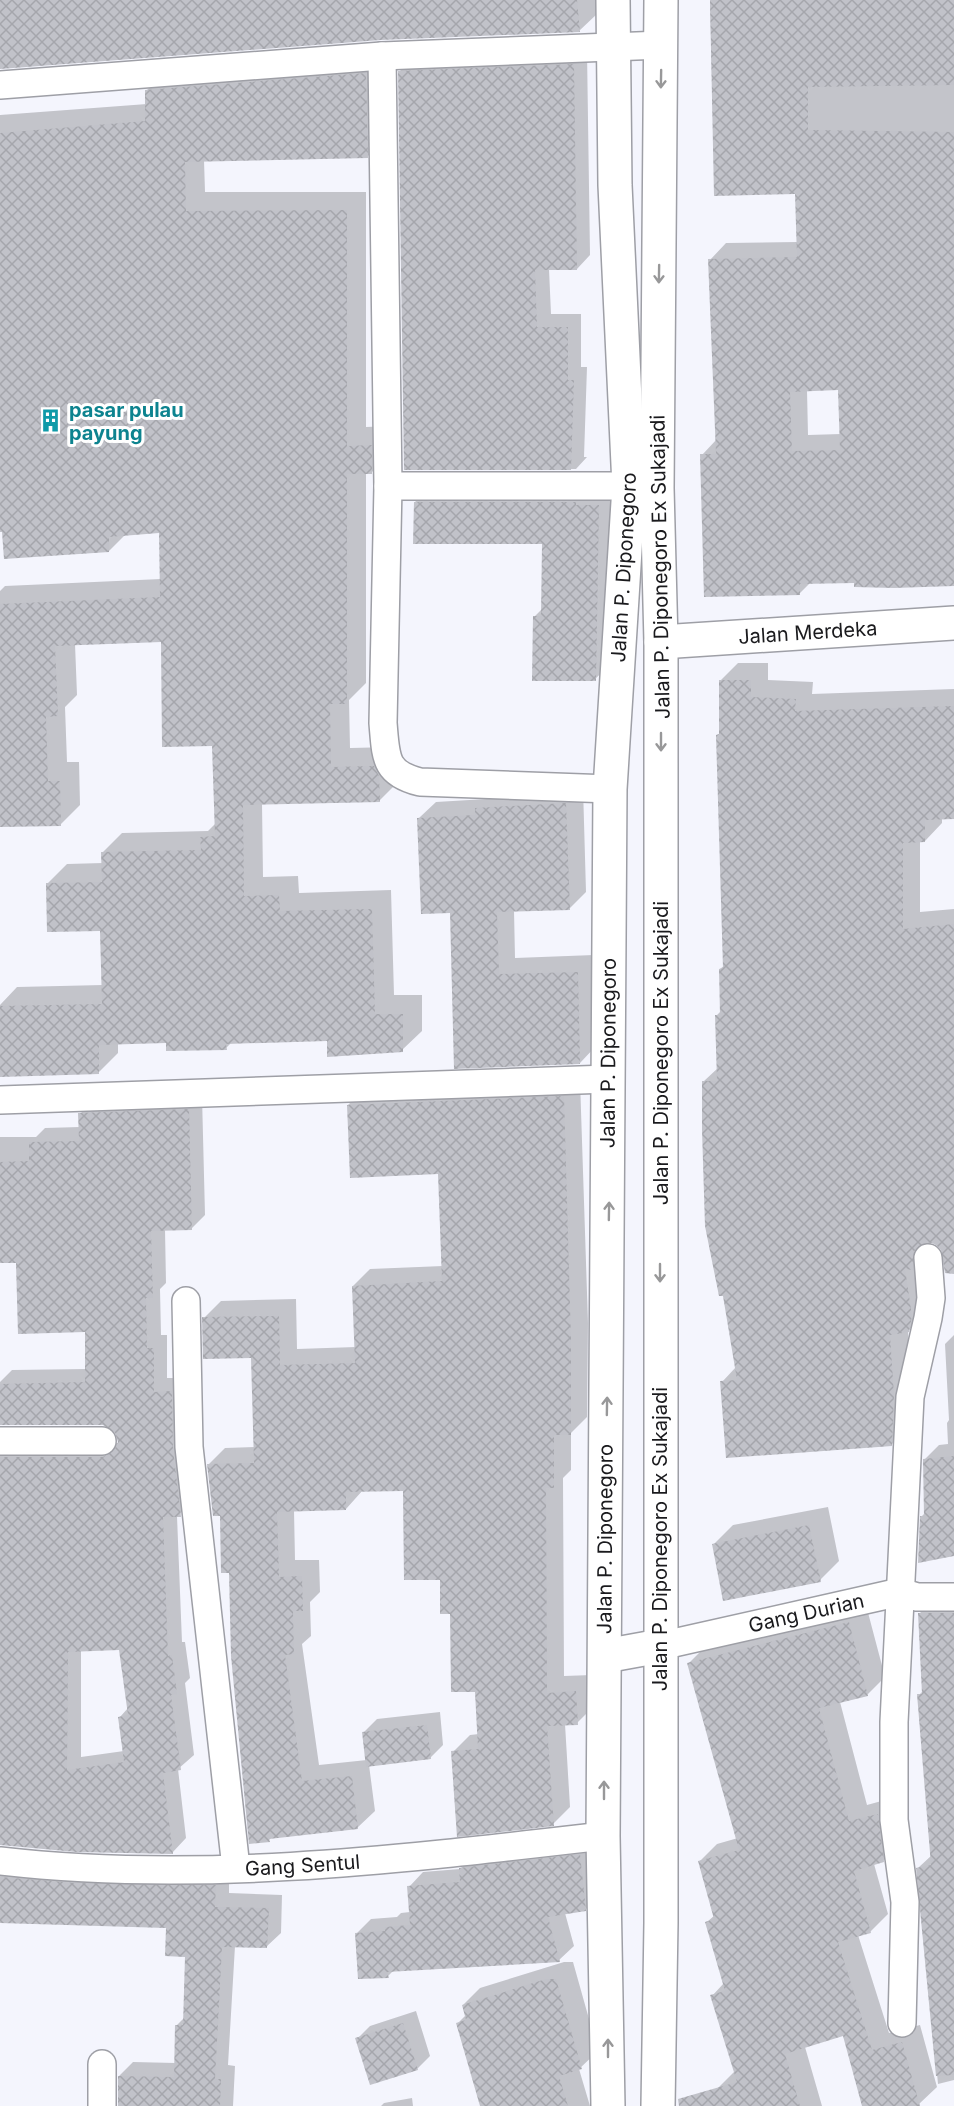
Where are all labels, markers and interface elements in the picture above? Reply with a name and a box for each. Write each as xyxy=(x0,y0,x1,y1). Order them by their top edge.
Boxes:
one-way arrow xyxy=(655,69,667,89)
one-way arrow xyxy=(654,264,665,284)
place label: pasar pulau payung xyxy=(69,398,184,445)
building icon: pasar pulau payung xyxy=(38,408,64,434)
street label: Jalan P. Diponegoro Ex Sukajadi xyxy=(645,415,675,719)
street label: Jalan P. Diponegoro xyxy=(606,472,641,663)
street label: Jalan Merdeka xyxy=(737,616,878,649)
one-way arrow xyxy=(655,732,667,752)
street label: Jalan P. Diponegoro Ex Sukajadi xyxy=(649,901,673,1205)
street label: Jalan P. Diponegoro xyxy=(596,958,621,1148)
one-way arrow xyxy=(603,1201,615,1221)
one-way arrow xyxy=(654,1263,666,1283)
street label: Jalan P. Diponegoro Ex Sukajadi xyxy=(648,1387,672,1691)
one-way arrow xyxy=(601,1396,613,1416)
street label: Jalan P. Diponegoro xyxy=(592,1444,618,1634)
street label: Gang Durian xyxy=(746,1588,866,1638)
one-way arrow xyxy=(598,1780,610,1800)
street label: Gang Sentul xyxy=(244,1850,361,1881)
one-way arrow xyxy=(602,2038,614,2058)

